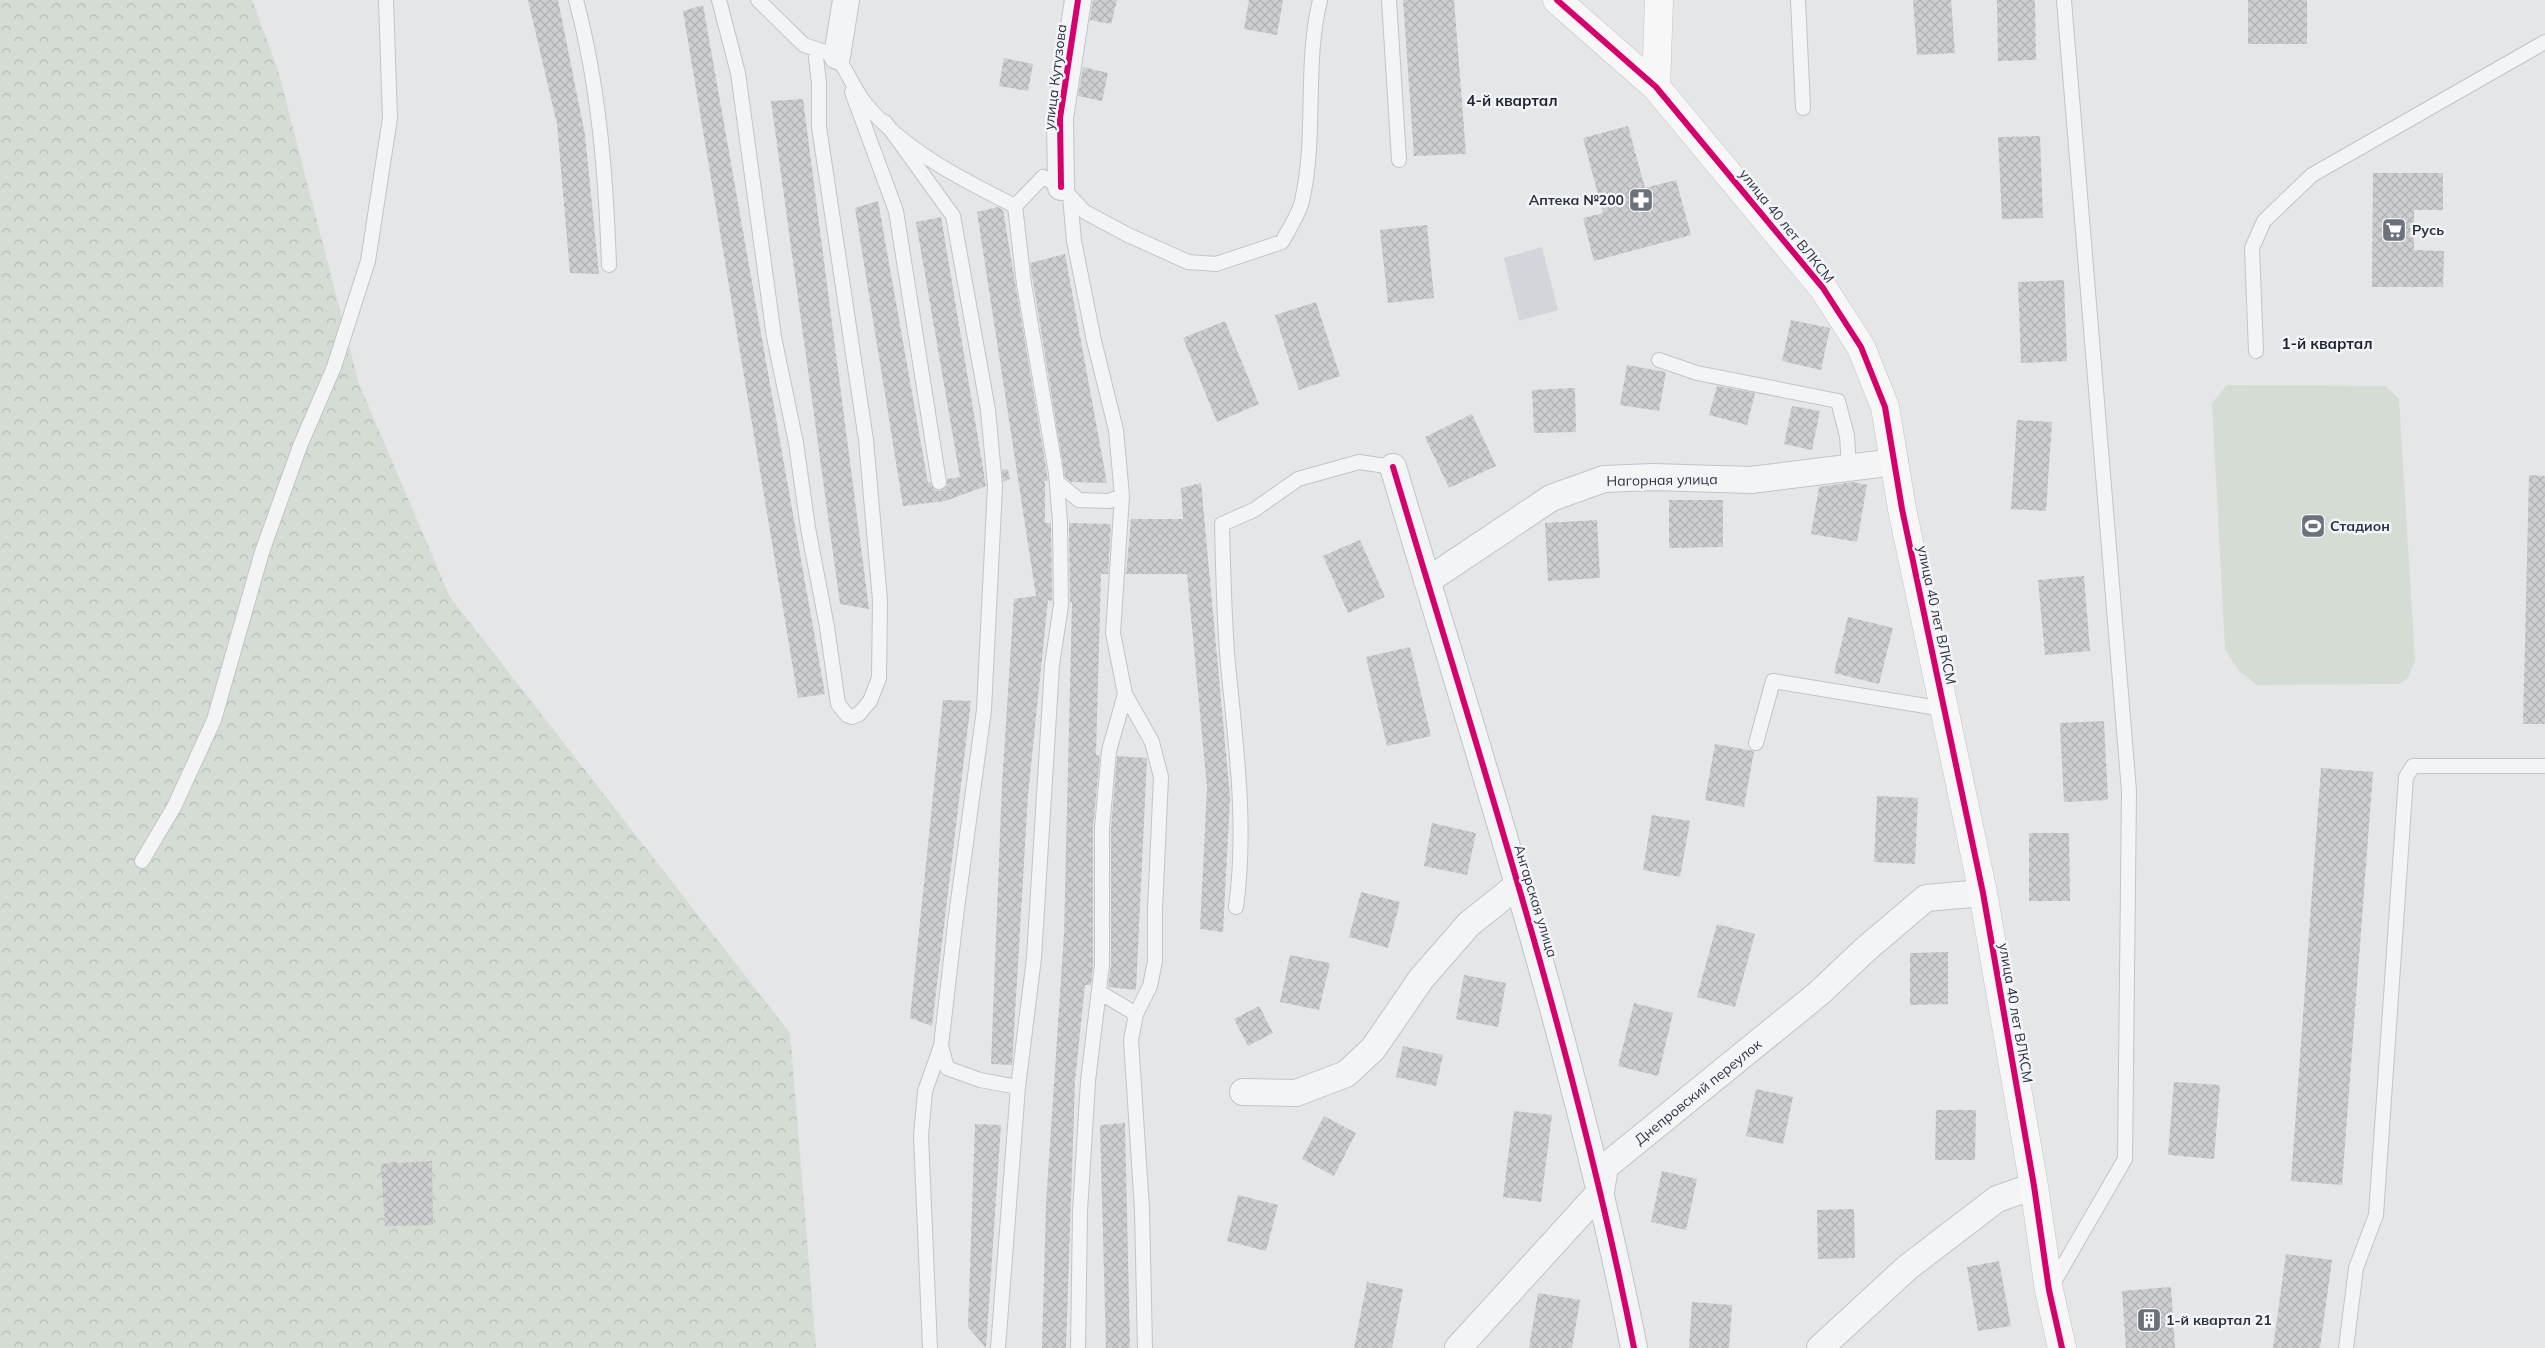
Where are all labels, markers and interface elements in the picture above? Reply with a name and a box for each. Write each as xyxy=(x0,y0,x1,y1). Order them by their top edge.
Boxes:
street label: улица Кутузова xyxy=(1040,23,1070,131)
district label: 4-й квартал xyxy=(1466,91,1558,110)
street label: улица 40 лет ВЛКСМ xyxy=(1735,165,1839,287)
pharmacy icon: Аптека №200 xyxy=(1628,187,1654,213)
place label: Аптека №200 xyxy=(1529,191,1624,209)
supermarket icon: Русь xyxy=(2381,217,2407,243)
place label: Русь xyxy=(2412,221,2444,239)
district label: 1-й квартал xyxy=(2281,334,2373,353)
street label: Нагорная улица xyxy=(1606,470,1718,490)
sports icon: Стадион xyxy=(2300,513,2326,539)
place label: Стадион xyxy=(2330,517,2390,535)
street label: улица 40 лет ВЛКСМ xyxy=(1913,544,1961,686)
street label: Ангарская улица xyxy=(1510,842,1562,960)
street label: улица 40 лет ВЛКСМ xyxy=(1995,942,2037,1084)
street label: Днепровский переулок xyxy=(1631,1035,1766,1149)
building icon: 1-й квартал 21 xyxy=(2136,1307,2162,1333)
place label: 1-й квартал 21 xyxy=(2166,1311,2272,1329)

